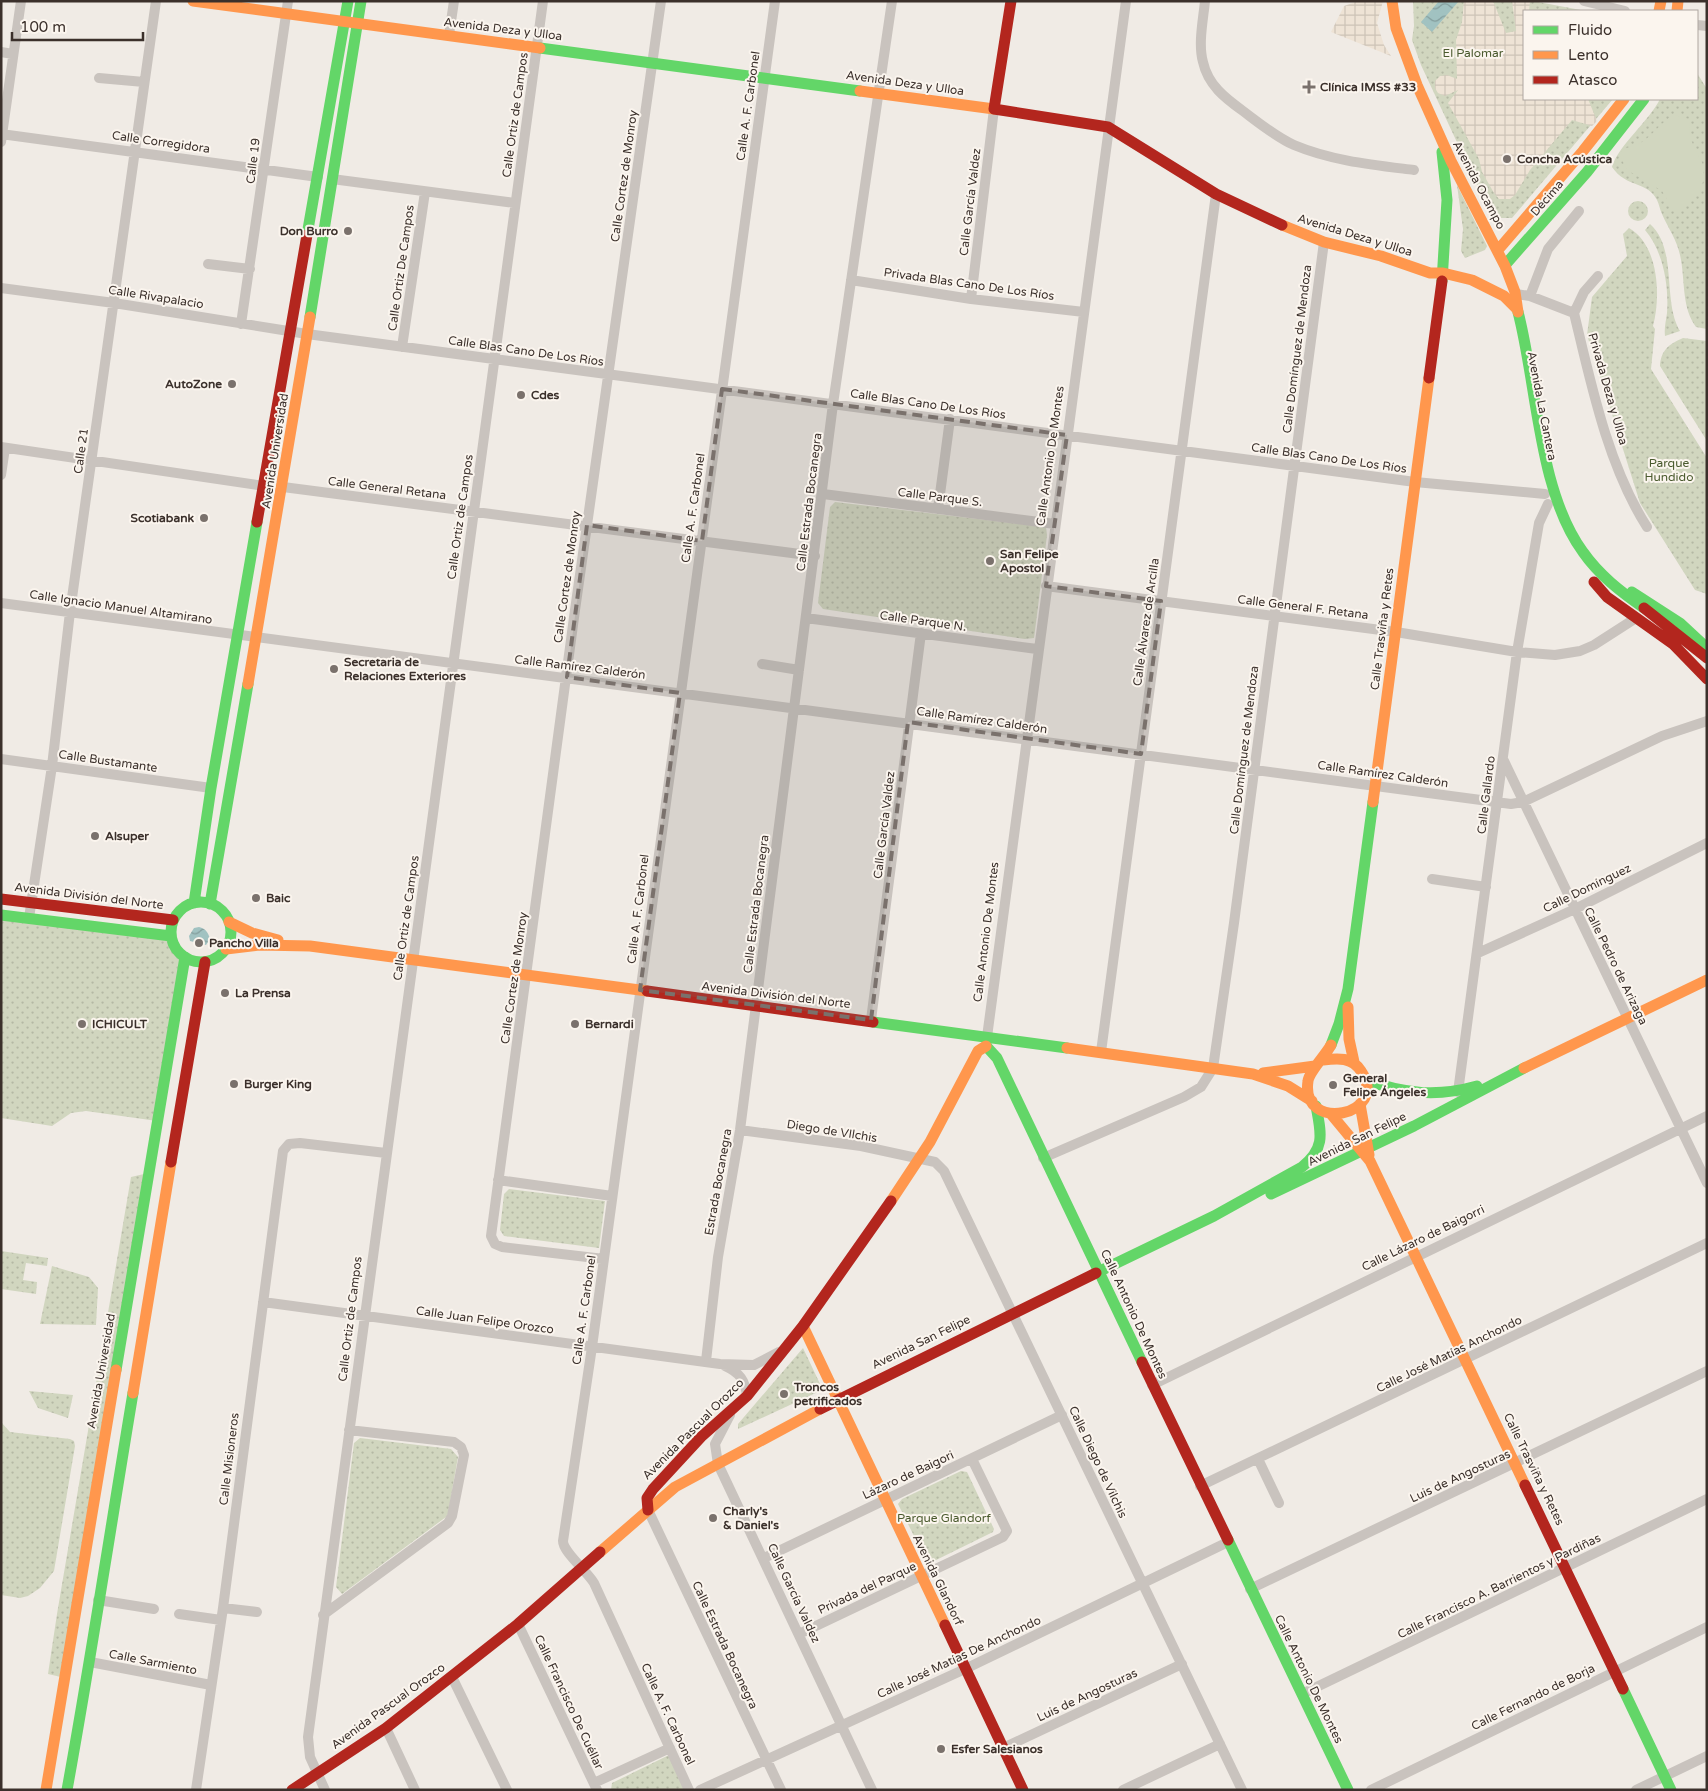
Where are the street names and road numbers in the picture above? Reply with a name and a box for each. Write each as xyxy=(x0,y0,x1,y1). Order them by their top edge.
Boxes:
street label: Avenida Deza y Ulloa xyxy=(443,15,563,43)
street label: Calle A. F. Carbonel xyxy=(733,50,763,162)
street label: Calle Ortiz de Campos xyxy=(499,51,531,178)
street label: Avenida Deza y Ulloa xyxy=(845,68,965,98)
street label: Calle Cortez de Monroy xyxy=(608,109,640,243)
street label: Calle Corregidora xyxy=(111,128,211,156)
street label: Calle 19 xyxy=(243,137,263,185)
street label: Avenida Ocampo xyxy=(1450,139,1508,231)
street label: Calle García Valdez xyxy=(956,147,984,257)
street label: Décima xyxy=(1528,177,1566,219)
street label: Calle Ortiz De Campos xyxy=(385,204,417,332)
street label: Avenida Deza y Ulloa xyxy=(1296,211,1414,259)
street label: Calle Domínguez de Mendoza xyxy=(1280,264,1314,434)
street label: Privada Blas Cano De Los Ríos xyxy=(883,265,1055,303)
street label: Calle Rivapalacio xyxy=(107,283,205,311)
street label: Privada Deza y Ulloa xyxy=(1585,331,1631,447)
street label: Calle Blas Cano De Los Ríos xyxy=(447,333,605,369)
street label: Avenida La Cantera xyxy=(1525,350,1559,462)
street label: Calle Antonio De Montes xyxy=(1033,385,1067,527)
street label: Calle Blas Cano De Los Ríos xyxy=(849,386,1007,422)
street label: Avenida Universidad xyxy=(259,392,291,510)
street label: Calle 21 xyxy=(71,427,91,475)
street label: Calle Estrada Bocanegra xyxy=(794,432,824,572)
street label: Calle Blas Cano De Los Ríos xyxy=(1250,440,1408,476)
street label: Calle A. F. Carbonel xyxy=(678,452,708,564)
street label: Calle Ortiz de Campos xyxy=(444,453,476,580)
street label: Calle General Retana xyxy=(327,474,447,502)
street label: Calle Parque S. xyxy=(897,485,983,509)
street label: Calle Cortez de Monroy xyxy=(551,510,583,644)
street label: Calle Álvarez de Arcilla xyxy=(1130,557,1162,687)
street label: Calle Trasviña y Retes xyxy=(1368,567,1396,691)
street label: Calle Ignacio Manuel Altamirano xyxy=(29,587,213,627)
street label: Calle General F. Retana xyxy=(1237,592,1369,622)
street label: Calle Parque N. xyxy=(879,608,967,634)
street label: Calle Ramírez Calderón xyxy=(514,652,646,682)
street label: Calle Domínguez de Mendoza xyxy=(1227,665,1261,835)
street label: Calle Ramírez Calderón xyxy=(916,704,1048,736)
street label: Calle Bustamante xyxy=(58,747,159,775)
street label: Calle Gallardo xyxy=(1474,755,1498,835)
street label: Calle Ramírez Calderón xyxy=(1317,758,1449,790)
street label: Calle García Valdez xyxy=(870,770,898,880)
street label: Calle Estrada Bocanegra xyxy=(741,834,771,974)
street label: Calle A. F. Carbonel xyxy=(624,853,652,965)
street label: Calle Ortiz de Campos xyxy=(390,854,422,981)
street label: Calle Antonio De Montes xyxy=(970,861,1002,1003)
street label: Calle Domínguez xyxy=(1541,861,1633,915)
street label: Avenida División del Norte xyxy=(14,880,165,912)
street label: Calle Pedro de Arizaga xyxy=(1581,905,1651,1027)
street label: Calle Cortez de Monroy xyxy=(498,911,530,1045)
street label: Avenida División del Norte xyxy=(701,979,852,1011)
street label: Avenida San Felipe xyxy=(1305,1109,1409,1169)
street label: Diego de VIlchis xyxy=(786,1117,878,1145)
street label: Estrada Bocanegra xyxy=(702,1127,734,1237)
street label: Calle Lázaro de Baigorri xyxy=(1359,1202,1487,1274)
street label: Calle Antonio De Montes xyxy=(1098,1247,1170,1381)
street label: Calle A. F. Carbonel xyxy=(569,1254,599,1366)
street label: Calle Ortiz de Campos xyxy=(335,1255,365,1382)
street label: Calle Juan Felipe Orozco xyxy=(415,1303,555,1337)
street label: Avenida Universidad xyxy=(84,1312,118,1430)
street label: Avenida San Felipe xyxy=(869,1312,973,1372)
street label: Calle José Matías Anchondo xyxy=(1374,1313,1524,1395)
street label: Avenida Pascual Orozco xyxy=(640,1376,746,1482)
street label: Calle Diego de Vilchis xyxy=(1066,1404,1130,1520)
street label: Calle Trasviña y Retes xyxy=(1501,1411,1567,1528)
street label: Calle Misioneros xyxy=(216,1412,242,1506)
street label: Luis de Angosturas xyxy=(1407,1446,1513,1505)
street label: Lázaro de Baigori xyxy=(860,1448,956,1502)
street label: Calle Francisco A. Barrientos y Pardiñas xyxy=(1395,1530,1603,1641)
street label: Avenida Glandorf xyxy=(910,1532,966,1628)
street label: Calle García Valdez xyxy=(765,1541,823,1645)
street label: Privada del Parque xyxy=(816,1559,919,1617)
street label: Calle Estrada Bocanegra xyxy=(689,1579,761,1711)
street label: Calle Antonio De Montes xyxy=(1272,1612,1346,1746)
street label: Calle José Matías De Anchondo xyxy=(875,1613,1043,1701)
street label: Calle Francisco De Cuéllar xyxy=(532,1633,607,1772)
street label: Calle Sarmiento xyxy=(108,1647,198,1677)
street label: Avenida Pascual Orozco xyxy=(328,1660,448,1752)
street label: Calle A. F. Carbonel xyxy=(638,1661,698,1767)
street label: Calle Fernando de Borja xyxy=(1469,1661,1597,1733)
street label: Luis de Angosturas xyxy=(1034,1665,1140,1724)

